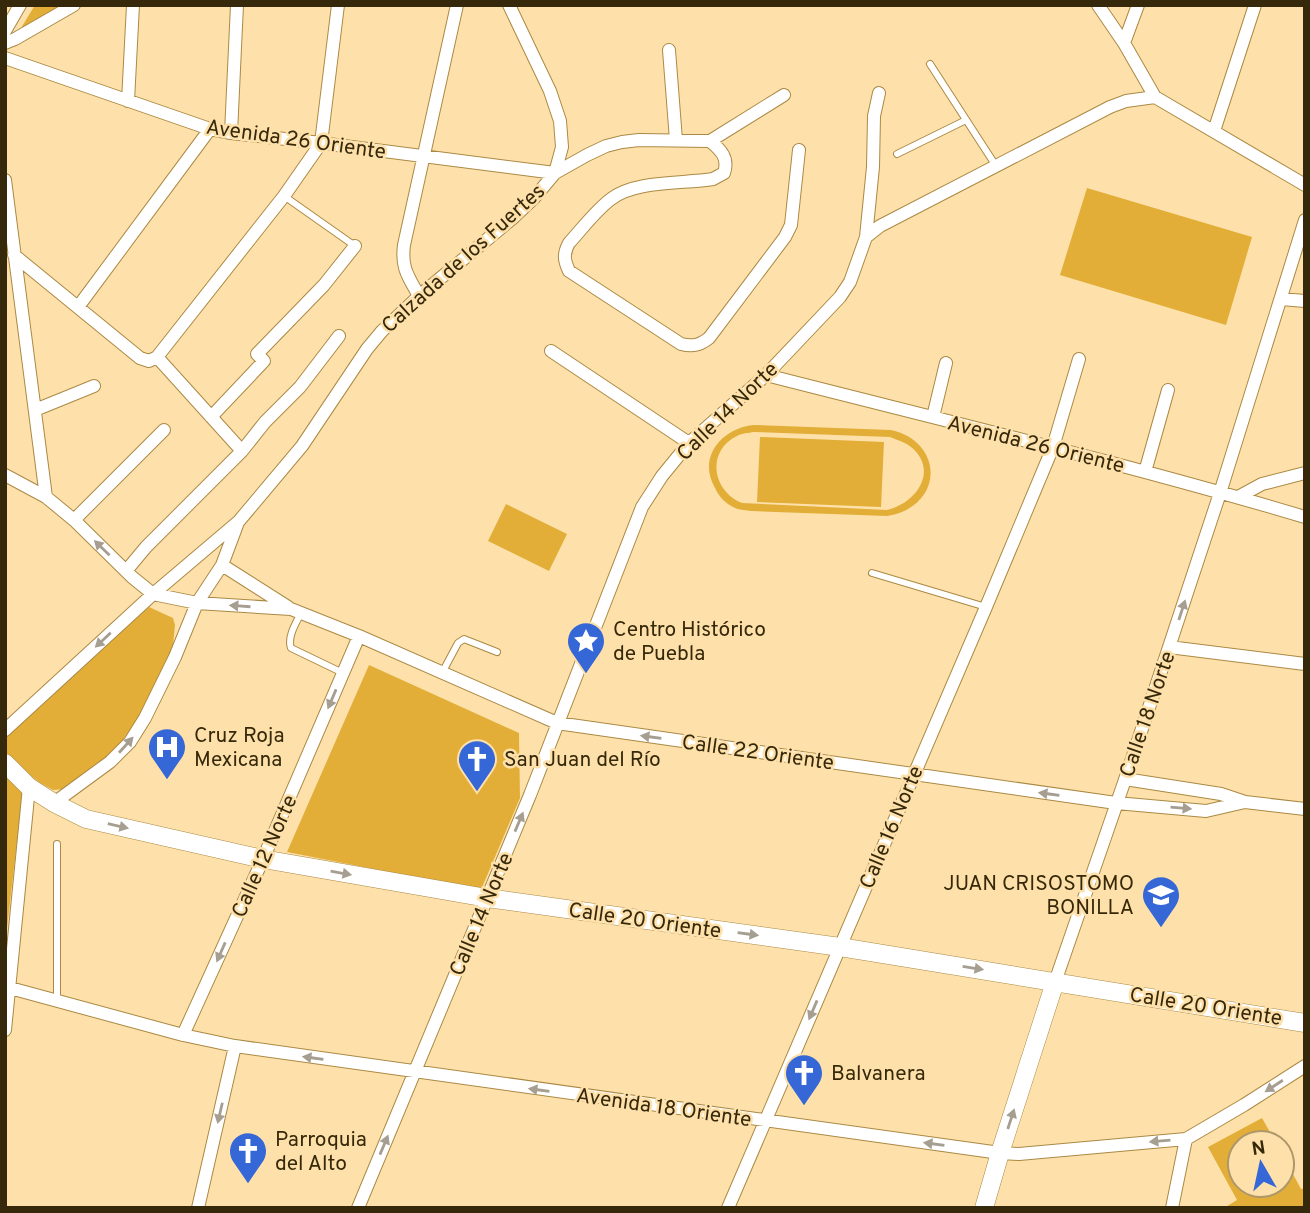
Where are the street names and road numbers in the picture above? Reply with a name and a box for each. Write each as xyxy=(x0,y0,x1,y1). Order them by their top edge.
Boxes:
street label: Avenida 26 Oriente xyxy=(204,114,388,166)
street label: Calzada de los Fuertes xyxy=(377,178,551,340)
street label: Calle 14 Norte xyxy=(671,357,785,467)
street label: Avenida 26 Oriente xyxy=(944,410,1127,481)
street label: Calle 18 Norte xyxy=(1114,648,1183,781)
street label: Calle 22 Oriente xyxy=(680,729,836,778)
street label: Calle 16 Norte xyxy=(854,762,930,893)
street label: Calle 12 Norte xyxy=(226,791,304,922)
street label: Calle 14 Norte xyxy=(444,849,520,980)
street label: Calle 20 Oriente xyxy=(567,897,723,946)
street label: Calle 20 Oriente xyxy=(1128,982,1284,1033)
street label: Avenida 18 Oriente xyxy=(574,1083,753,1134)

